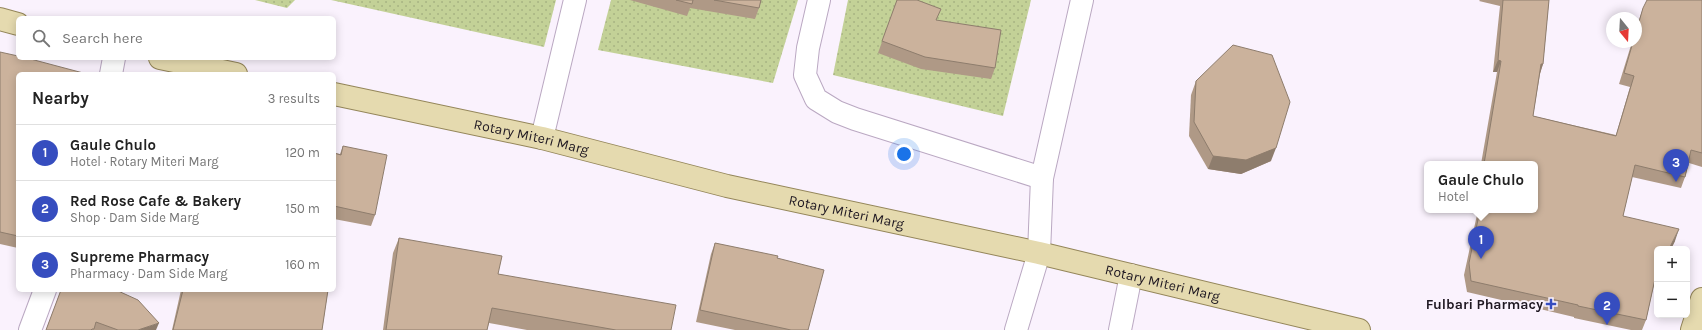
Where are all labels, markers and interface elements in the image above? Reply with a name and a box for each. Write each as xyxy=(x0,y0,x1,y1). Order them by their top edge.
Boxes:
north arrow xyxy=(1606,12,1642,48)
search box xyxy=(16,16,336,60)
icon: search xyxy=(30,27,52,49)
text: Search here xyxy=(62,29,143,47)
text: Nearby xyxy=(32,88,89,108)
text: 3 results xyxy=(268,91,320,106)
street label: Rotary Miteri Marg xyxy=(472,116,591,159)
text: Gaule Chulo xyxy=(70,136,156,154)
your location xyxy=(894,144,914,164)
text: 1 xyxy=(43,145,47,160)
text: 120 m xyxy=(285,145,320,160)
pin: 3 xyxy=(1663,149,1689,182)
text: Hotel · Rotary Miteri Marg xyxy=(70,154,219,169)
popup xyxy=(1424,161,1538,213)
text: Gaule Chulo xyxy=(1438,171,1524,189)
text: Hotel xyxy=(1438,189,1469,204)
text: Red Rose Cafe & Bakery xyxy=(70,192,241,210)
street label: Rotary Miteri Marg xyxy=(787,192,906,233)
text: 2 xyxy=(41,201,49,216)
text: 150 m xyxy=(285,201,320,216)
text: Shop · Dam Side Marg xyxy=(70,210,199,225)
pin: 1 xyxy=(1468,226,1494,259)
map controls xyxy=(1654,246,1690,318)
button: + xyxy=(1654,246,1690,282)
text: Supreme Pharmacy xyxy=(70,248,209,266)
text: 3 xyxy=(41,257,49,272)
text: 160 m xyxy=(285,257,320,272)
street label: Rotary Miteri Marg xyxy=(1103,261,1222,305)
text: Pharmacy · Dam Side Marg xyxy=(70,266,228,281)
button: − xyxy=(1654,282,1690,318)
pin: 2 xyxy=(1594,292,1620,325)
place label: Fulbari Pharmacy xyxy=(1426,296,1543,313)
marker: Fulbari Pharmacy xyxy=(1546,299,1556,309)

